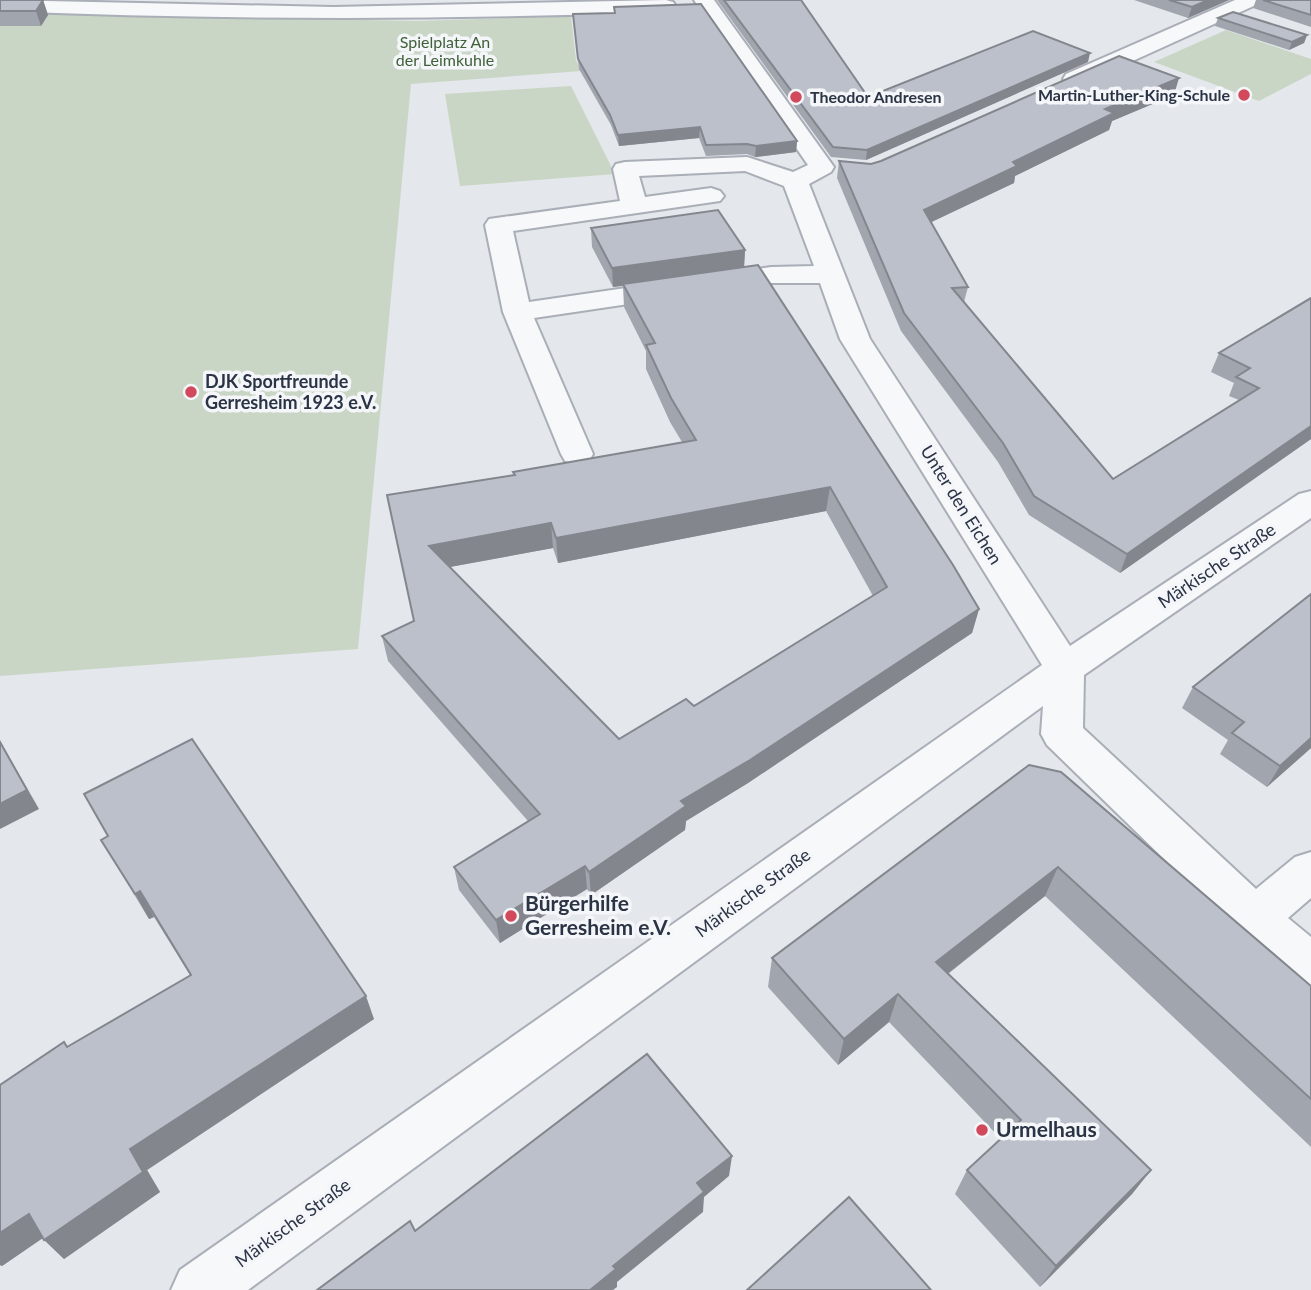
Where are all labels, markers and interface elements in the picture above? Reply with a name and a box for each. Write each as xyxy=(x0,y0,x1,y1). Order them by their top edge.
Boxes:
park label: Spielplatz An der Leimkuhle xyxy=(396,32,494,69)
place label: Martin-Luther-King-Schule xyxy=(1038,85,1230,104)
place label: Theodor Andresen xyxy=(810,87,942,106)
marker: Martin-Luther-King-Schule xyxy=(1236,87,1252,103)
marker: Theodor Andresen xyxy=(788,89,804,105)
place label: DJK Sportfreunde Gerresheim 1923 e.V. xyxy=(205,370,376,413)
marker: DJK Sportfreunde Gerresheim 1923 e.V. xyxy=(183,384,199,400)
street label: Unter den Eichen xyxy=(916,441,1007,568)
street label: Märkische Straße xyxy=(1153,518,1279,613)
street label: Märkische Straße xyxy=(691,843,814,941)
place label: Bürgerhilfe Gerresheim e.V. xyxy=(525,890,671,939)
marker: Bürgerhilfe Gerresheim e.V. xyxy=(503,908,519,924)
place label: Urmelhaus xyxy=(996,1116,1097,1141)
marker: Urmelhaus xyxy=(974,1122,990,1138)
street label: Märkische Straße xyxy=(231,1173,354,1271)

